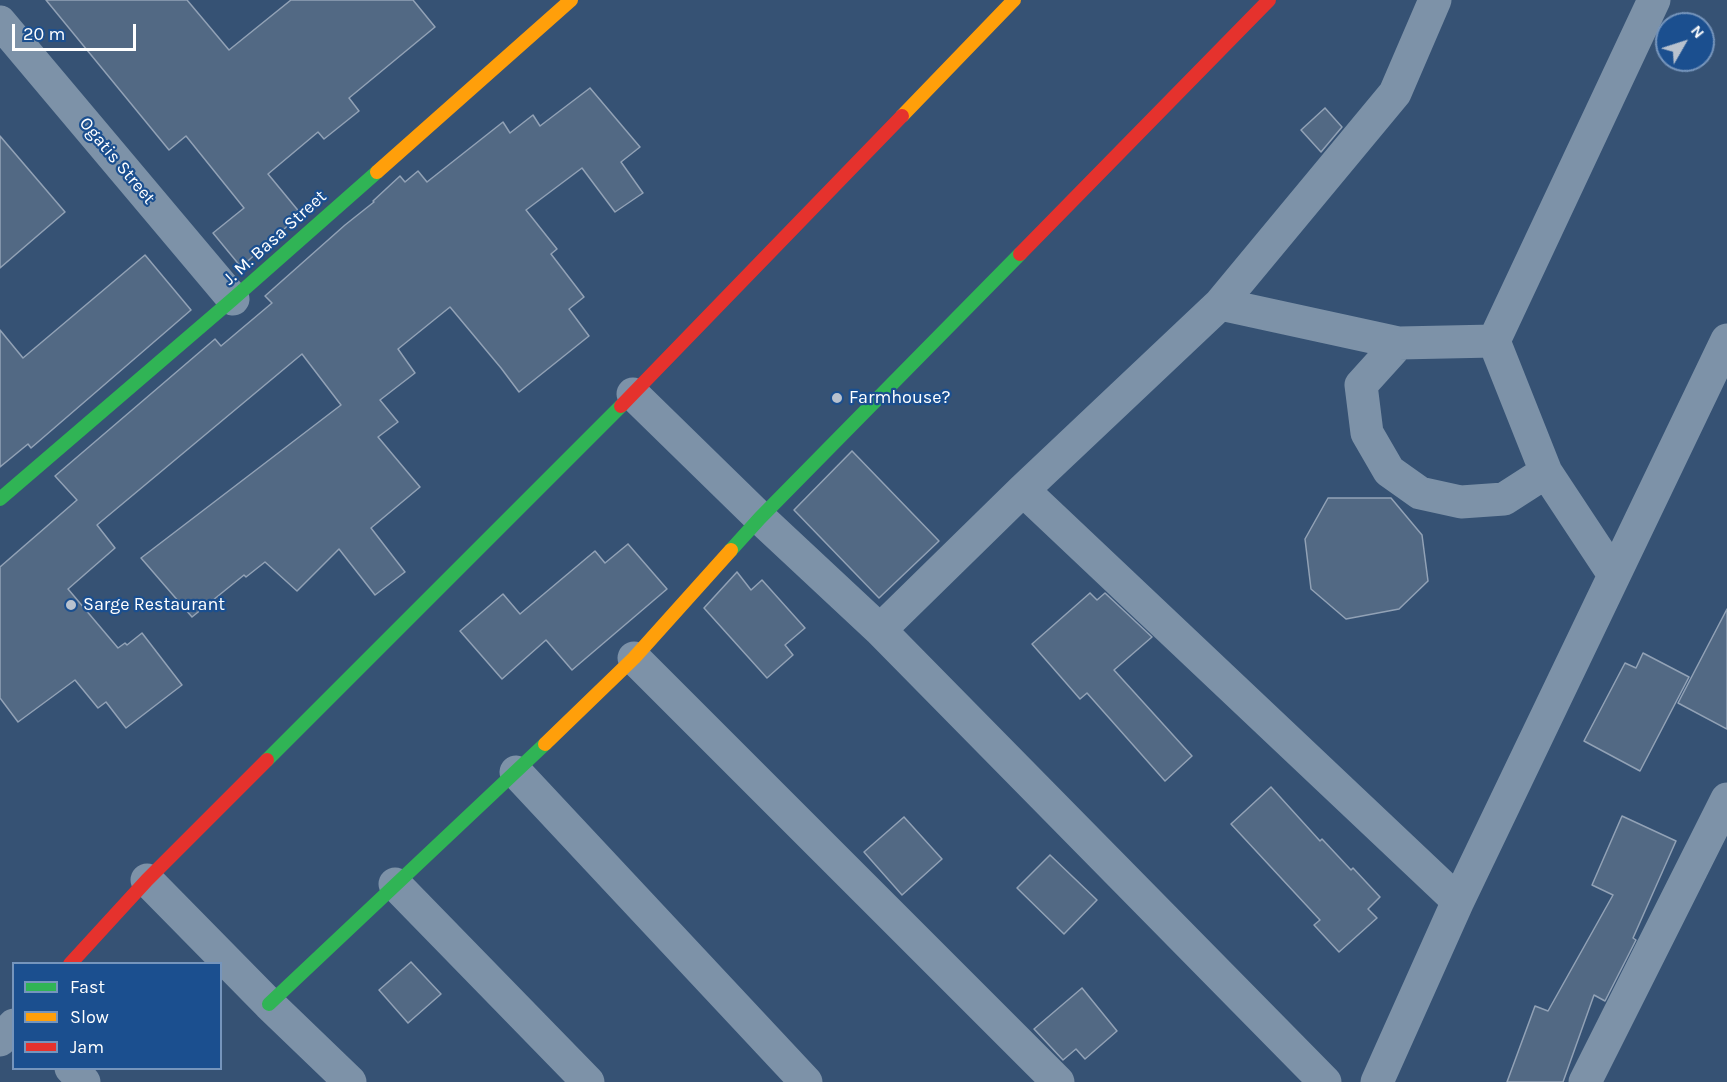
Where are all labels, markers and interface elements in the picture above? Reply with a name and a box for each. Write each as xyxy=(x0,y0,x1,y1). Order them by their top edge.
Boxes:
scale bar xyxy=(15,12,140,50)
north arrow xyxy=(1655,12,1715,72)
text: N xyxy=(1687,21,1709,42)
text: 20 m xyxy=(23,23,65,45)
street label: Ogatis Street xyxy=(74,113,160,209)
street label: J. M. Basa Street xyxy=(219,186,331,290)
place label: Farmhouse? xyxy=(849,387,951,409)
marker: Farmhouse? xyxy=(830,391,844,405)
place label: Sarge Restaurant xyxy=(83,594,225,616)
marker: Sarge Restaurant xyxy=(64,598,78,612)
legend xyxy=(12,962,222,1070)
text: Fast xyxy=(70,976,105,998)
text: Slow xyxy=(70,1006,109,1028)
text: Jam xyxy=(70,1036,104,1058)

